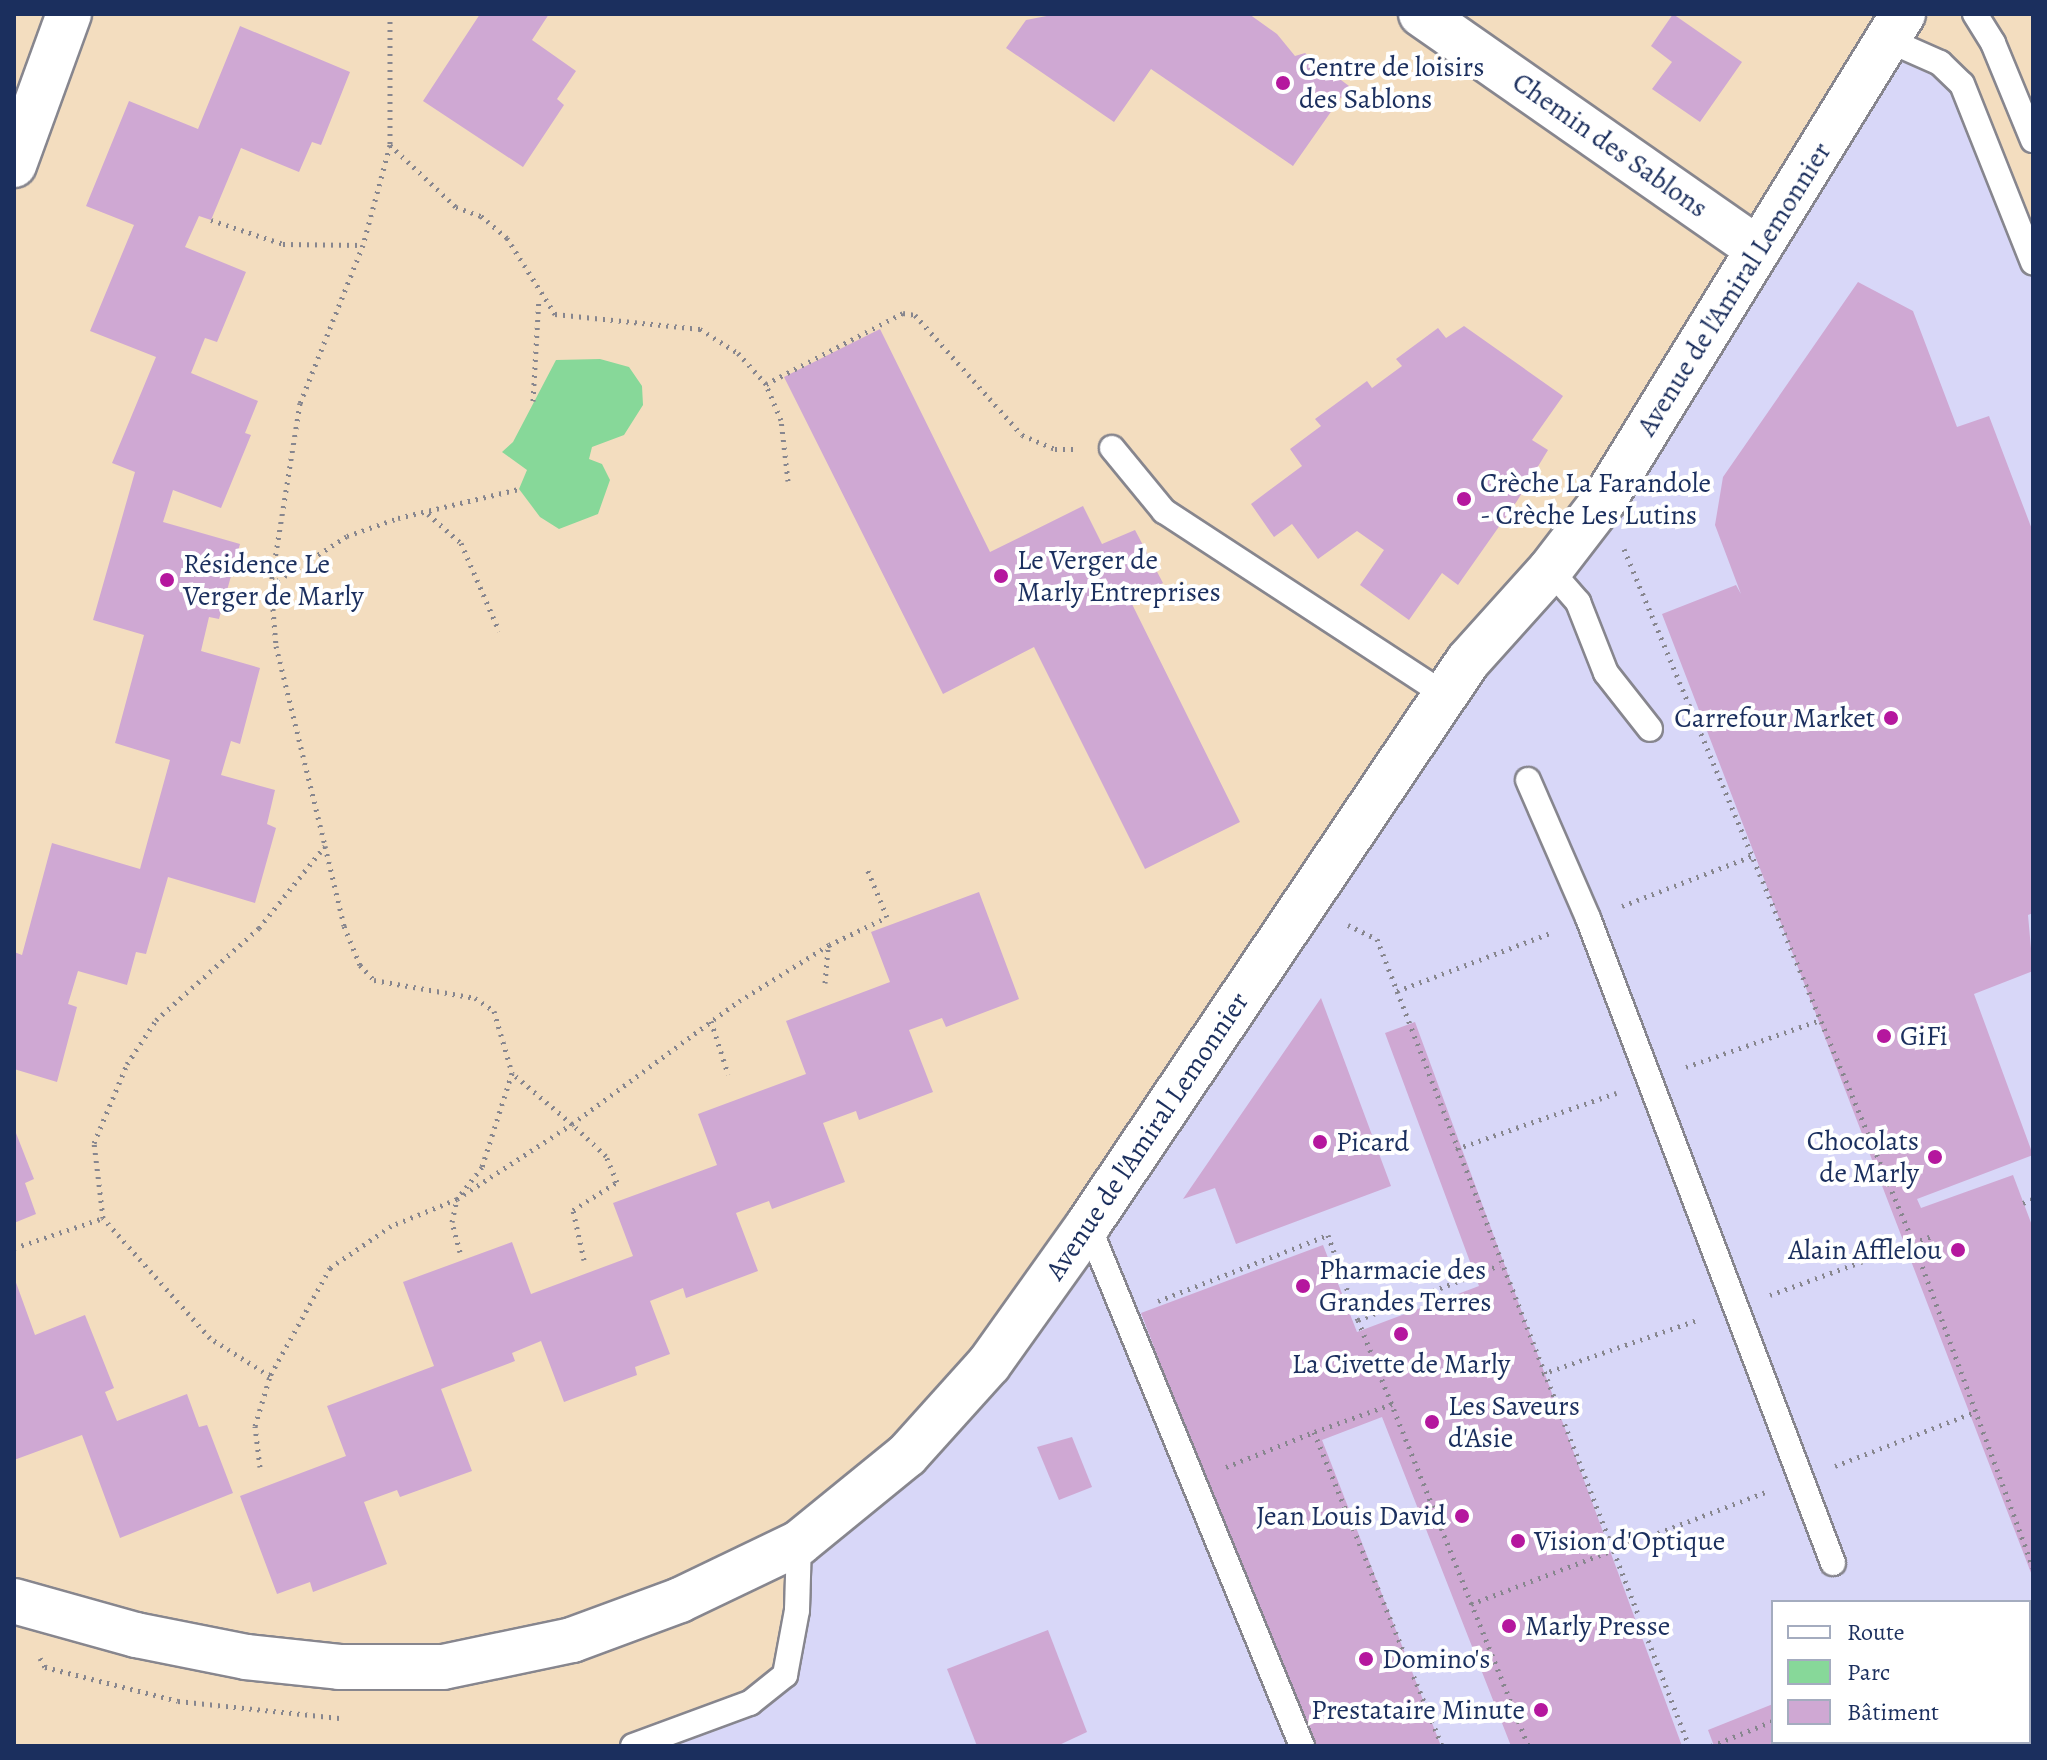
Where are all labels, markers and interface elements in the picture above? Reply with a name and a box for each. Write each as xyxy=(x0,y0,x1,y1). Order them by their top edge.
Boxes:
place label: Centre de loisirs des Sablons xyxy=(1299,50,1485,116)
street label: Chemin des Sablons xyxy=(1506,65,1714,225)
marker: Centre de loisirs des Sablons xyxy=(1274,74,1292,92)
street label: Avenue de l'Amiral Lemonnier xyxy=(1630,136,1838,442)
place label: Crèche La Farandole - Crèche Les Lutins xyxy=(1480,466,1711,532)
marker: Crèche La Farandole - Crèche Les Lutins xyxy=(1455,490,1473,508)
place label: Le Verger de Marly Entreprises xyxy=(1017,543,1221,609)
place label: Résidence Le Verger de Marly xyxy=(183,547,364,613)
marker: Le Verger de Marly Entreprises xyxy=(992,567,1010,585)
marker: Résidence Le Verger de Marly xyxy=(158,571,176,589)
place label: Carrefour Market xyxy=(1674,701,1875,735)
marker: Carrefour Market xyxy=(1882,709,1900,727)
street label: Avenue de l'Amiral Lemonnier xyxy=(1038,986,1256,1286)
place label: GiFi xyxy=(1900,1019,1948,1053)
marker: GiFi xyxy=(1875,1027,1893,1045)
place label: Chocolats de Marly xyxy=(1807,1124,1919,1190)
place label: Picard xyxy=(1336,1125,1409,1159)
marker: Picard xyxy=(1311,1133,1329,1151)
marker: Chocolats de Marly xyxy=(1926,1148,1944,1166)
place label: Alain Afflelou xyxy=(1788,1233,1942,1267)
marker: Alain Afflelou xyxy=(1949,1241,1967,1259)
place label: Pharmacie des Grandes Terres xyxy=(1319,1253,1491,1319)
marker: Pharmacie des Grandes Terres xyxy=(1294,1277,1312,1295)
marker: La Civette de Marly xyxy=(1392,1325,1410,1343)
place label: La Civette de Marly xyxy=(1292,1347,1510,1381)
place label: Les Saveurs d'Asie xyxy=(1448,1389,1580,1455)
marker: Les Saveurs d'Asie xyxy=(1423,1413,1441,1431)
place label: Jean Louis David xyxy=(1256,1499,1446,1533)
marker: Jean Louis David xyxy=(1453,1507,1471,1525)
place label: Vision d'Optique xyxy=(1534,1524,1725,1558)
marker: Vision d'Optique xyxy=(1509,1532,1527,1550)
legend xyxy=(1771,1600,2031,1744)
place label: Marly Presse xyxy=(1525,1609,1670,1643)
text: Route xyxy=(1847,1616,1905,1648)
marker: Marly Presse xyxy=(1500,1617,1518,1635)
place label: Domino's xyxy=(1382,1642,1491,1676)
marker: Domino's xyxy=(1357,1650,1375,1668)
text: Parc xyxy=(1847,1656,1890,1688)
place label: Prestataire Minute xyxy=(1311,1693,1525,1727)
text: Bâtiment xyxy=(1847,1696,1939,1728)
marker: Prestataire Minute xyxy=(1532,1701,1550,1719)

